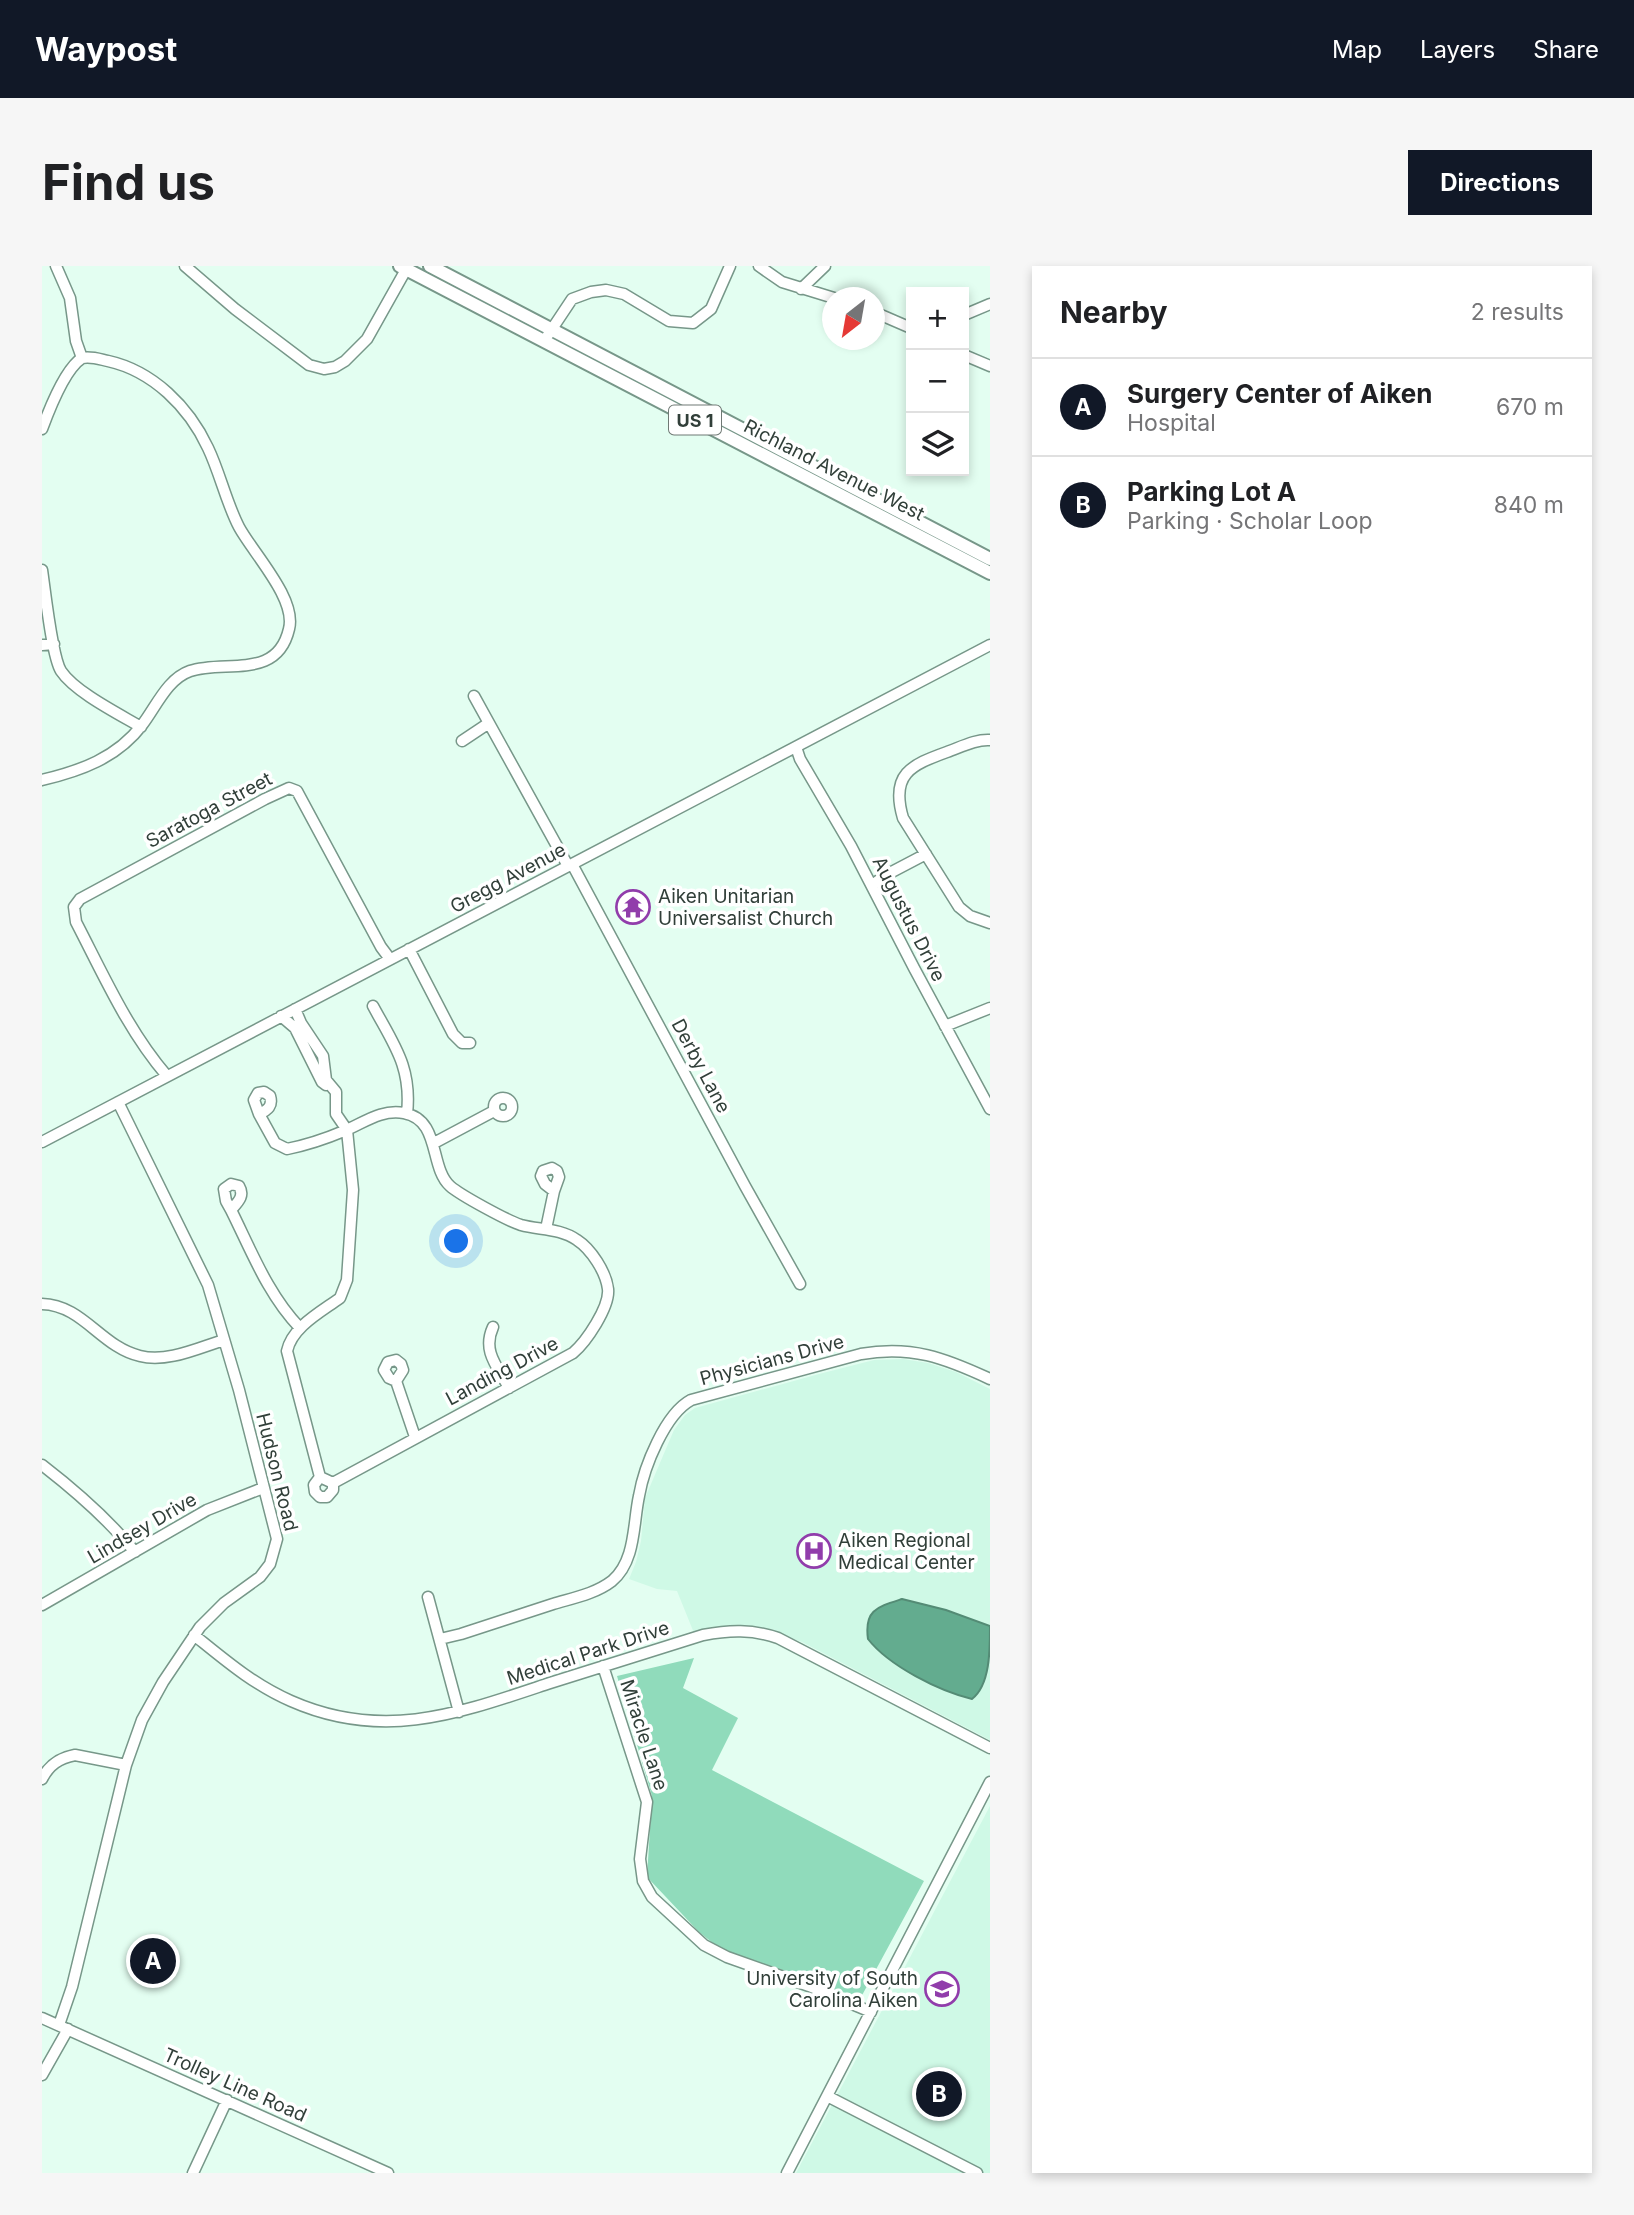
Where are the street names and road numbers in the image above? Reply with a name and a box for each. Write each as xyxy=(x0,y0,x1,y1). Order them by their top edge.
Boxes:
road number: US 1 xyxy=(669,406,721,434)
street label: Richland Avenue West xyxy=(740,414,928,526)
street label: Saratoga Street xyxy=(142,767,276,853)
street label: Gregg Avenue xyxy=(446,838,570,918)
street label: Augustus Drive xyxy=(868,853,950,985)
street label: Derby Lane xyxy=(667,1015,735,1117)
street label: Physicians Drive xyxy=(697,1330,847,1390)
street label: Landing Drive xyxy=(442,1332,562,1410)
street label: Hudson Road xyxy=(251,1411,303,1533)
street label: Lindsey Drive xyxy=(83,1488,201,1568)
street label: Medical Park Drive xyxy=(504,1616,672,1690)
street label: Miracle Lane xyxy=(615,1677,673,1793)
street label: Trolley Line Road xyxy=(160,2043,310,2127)

